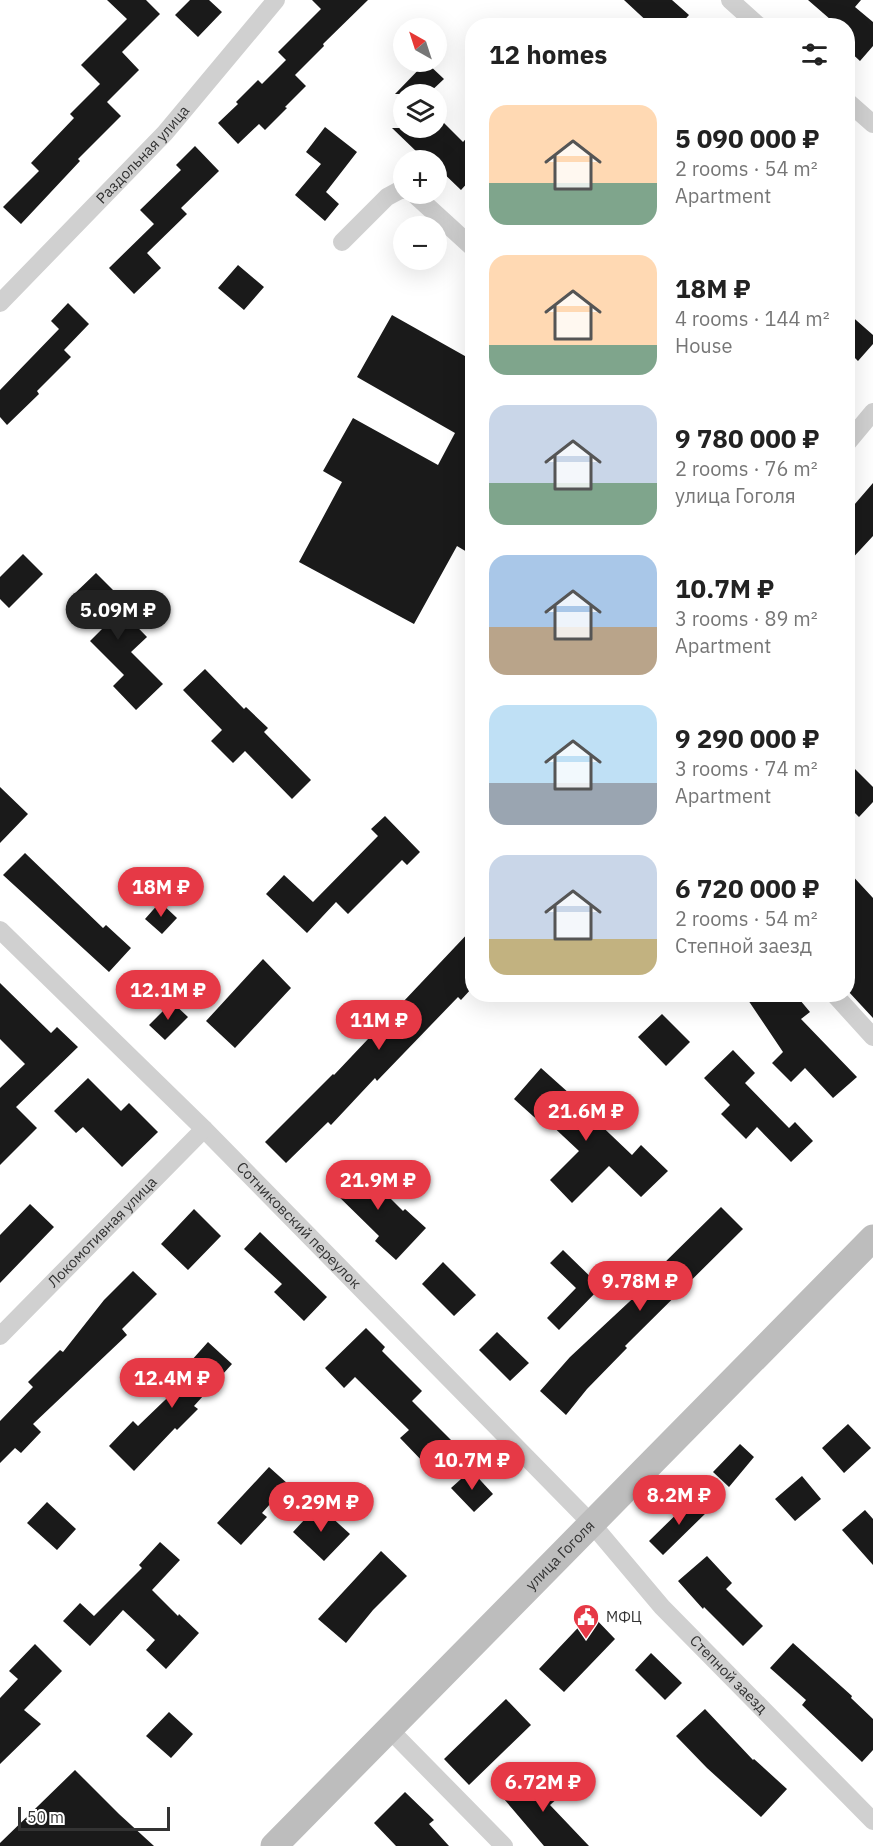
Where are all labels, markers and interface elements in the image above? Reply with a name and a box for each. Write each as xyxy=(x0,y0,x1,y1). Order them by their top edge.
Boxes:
north arrow xyxy=(393,18,447,72)
map controls xyxy=(393,18,447,270)
text: 12 homes xyxy=(489,37,607,71)
icon: filters xyxy=(798,38,831,71)
button: layers xyxy=(393,84,447,138)
street label: Раздольная улица xyxy=(92,101,193,207)
text: 5 090 000 ₽ xyxy=(675,121,820,155)
icon: home xyxy=(537,129,609,201)
button: + xyxy=(393,150,447,204)
text: 2 rooms · 54 m² xyxy=(675,155,818,182)
text: Apartment xyxy=(675,182,771,209)
button: − xyxy=(393,216,447,270)
text: 18M ₽ xyxy=(675,271,751,305)
icon: home xyxy=(537,279,609,351)
text: 4 rooms · 144 m² xyxy=(675,305,830,332)
text: House xyxy=(675,332,732,359)
text: 9 780 000 ₽ xyxy=(675,421,820,455)
icon: home xyxy=(537,429,609,501)
text: 2 rooms · 76 m² xyxy=(675,455,818,482)
text: улица Гоголя xyxy=(675,482,796,509)
text: 10.7M ₽ xyxy=(675,571,774,605)
icon: home xyxy=(537,579,609,651)
pin: 5.09M ₽ xyxy=(63,590,173,641)
text: 5.09M ₽ xyxy=(80,596,156,623)
text: 3 rooms · 89 m² xyxy=(675,605,818,632)
text: Apartment xyxy=(675,632,771,659)
text: 9 290 000 ₽ xyxy=(675,721,820,755)
icon: home xyxy=(537,729,609,801)
text: 3 rooms · 74 m² xyxy=(675,755,818,782)
text: Apartment xyxy=(675,782,771,809)
pin: 18M ₽ xyxy=(119,867,203,918)
text: 6 720 000 ₽ xyxy=(675,871,820,905)
text: 18M ₽ xyxy=(132,873,190,900)
icon: home xyxy=(537,879,609,951)
text: 2 rooms · 54 m² xyxy=(675,905,818,932)
text: Степной заезд xyxy=(675,932,812,959)
pin: 12.1M ₽ xyxy=(113,970,223,1021)
text: 12.1M ₽ xyxy=(130,976,206,1003)
pin: 11M ₽ xyxy=(337,1000,421,1051)
text: 11M ₽ xyxy=(350,1006,408,1033)
pin: 21.6M ₽ xyxy=(531,1091,641,1142)
text: 21.6M ₽ xyxy=(548,1097,624,1124)
street label: Сотниковский переулок xyxy=(233,1158,365,1292)
pin: 21.9M ₽ xyxy=(323,1160,433,1211)
text: 21.9M ₽ xyxy=(340,1166,416,1193)
street label: Локомотивная улица xyxy=(43,1172,161,1291)
pin: 9.78M ₽ xyxy=(585,1261,695,1312)
text: 9.78M ₽ xyxy=(602,1267,678,1294)
pin: 12.4M ₽ xyxy=(117,1358,227,1409)
text: 12.4M ₽ xyxy=(134,1364,210,1391)
pin: 10.7M ₽ xyxy=(417,1440,527,1491)
text: 10.7M ₽ xyxy=(434,1446,510,1473)
pin: 8.2M ₽ xyxy=(630,1475,728,1526)
text: 8.2M ₽ xyxy=(647,1481,711,1508)
pin: 9.29M ₽ xyxy=(266,1482,376,1533)
text: 9.29M ₽ xyxy=(283,1488,359,1515)
street label: улица Гоголя xyxy=(521,1516,599,1594)
public building icon: МФЦ xyxy=(571,1602,601,1640)
place label: МФЦ xyxy=(606,1607,642,1626)
street label: Степной заезд xyxy=(686,1631,772,1717)
pin: 6.72M ₽ xyxy=(488,1762,598,1813)
text: 6.72M ₽ xyxy=(505,1768,581,1795)
scale bar xyxy=(18,1804,170,1832)
text: 50 m xyxy=(27,1807,64,1827)

